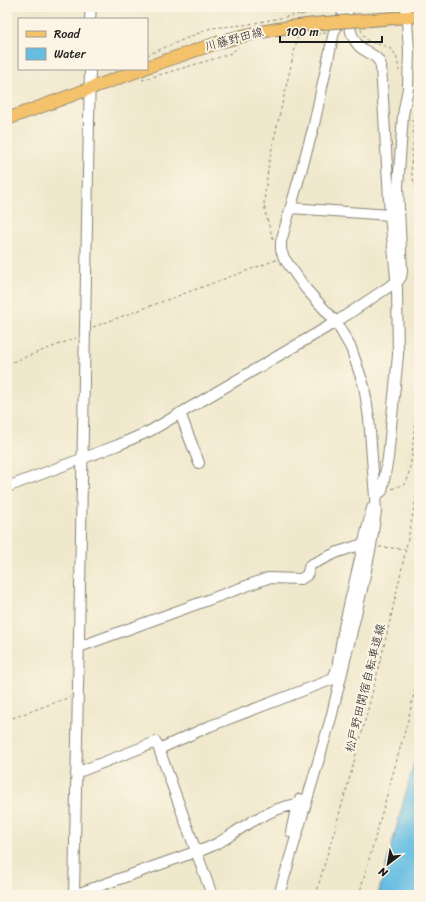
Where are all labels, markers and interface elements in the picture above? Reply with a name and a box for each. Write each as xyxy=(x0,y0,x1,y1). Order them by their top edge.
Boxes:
legend xyxy=(18,18,148,70)
scale bar xyxy=(280,18,382,44)
street label: 川藤野田線 xyxy=(202,21,266,57)
text: 100 m xyxy=(286,21,319,43)
text: Road xyxy=(54,23,81,45)
text: Water xyxy=(54,43,87,65)
street label: 松戸野田関宿自転車道線 xyxy=(338,621,392,755)
north arrow xyxy=(368,844,408,884)
text: N xyxy=(375,862,392,883)

